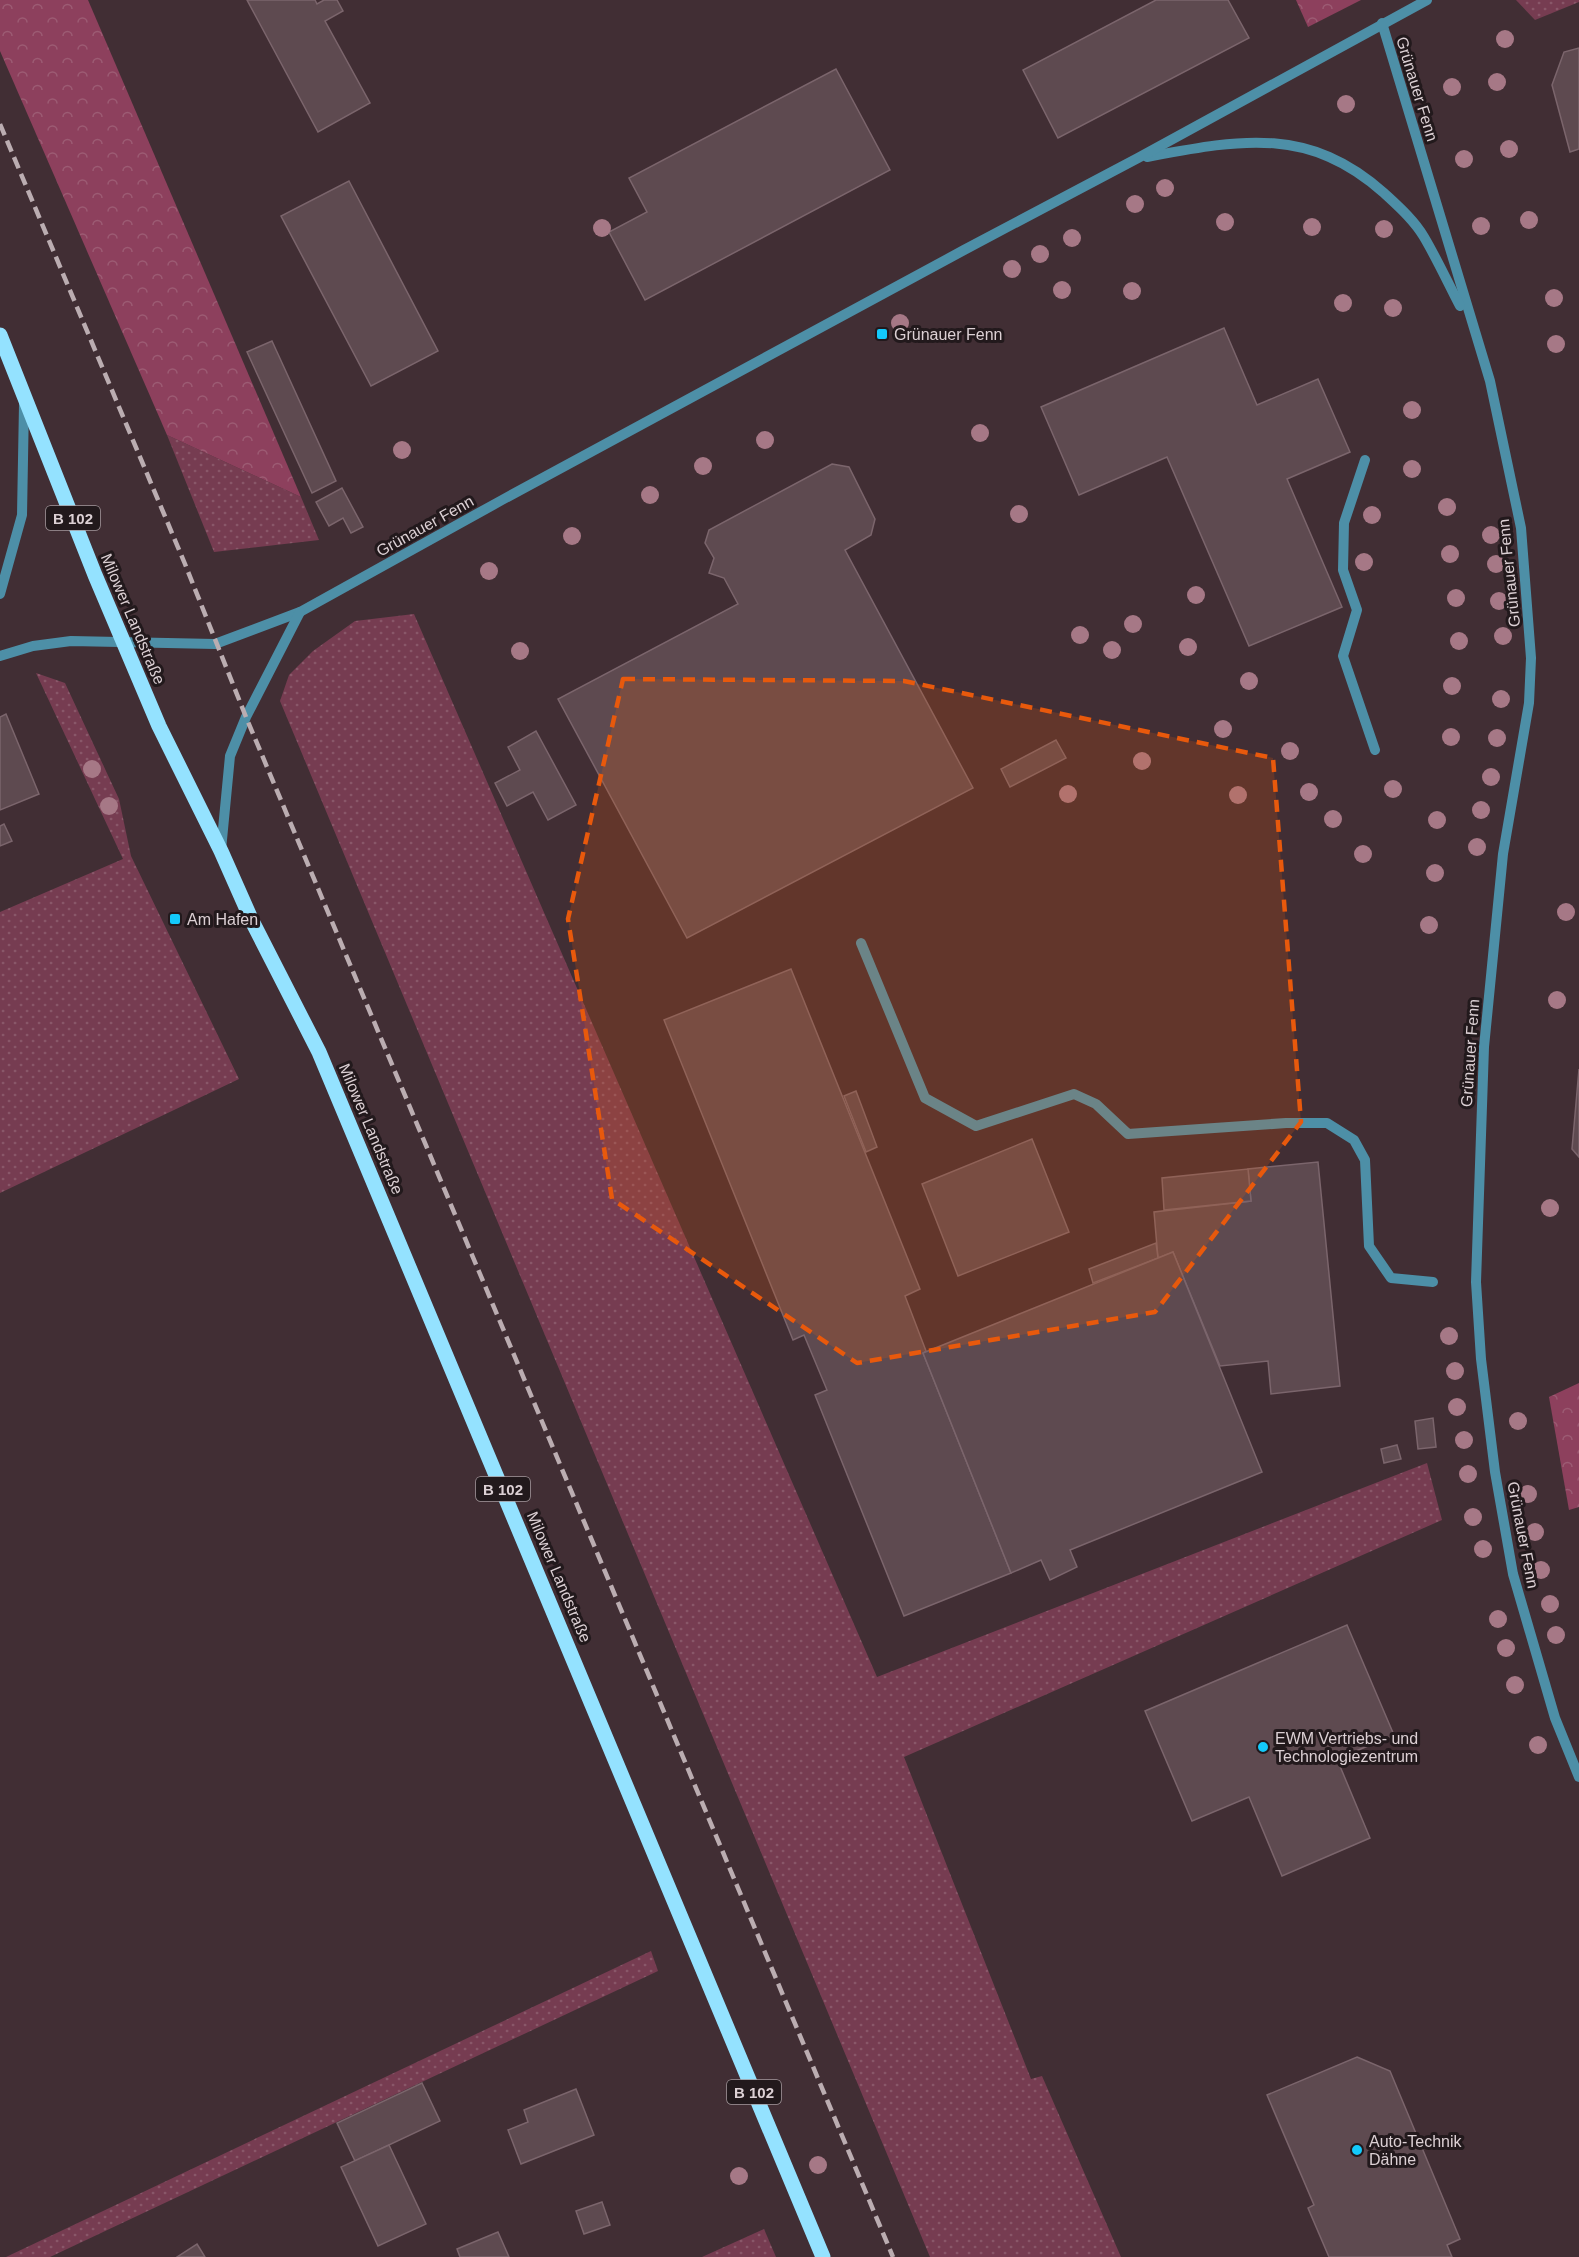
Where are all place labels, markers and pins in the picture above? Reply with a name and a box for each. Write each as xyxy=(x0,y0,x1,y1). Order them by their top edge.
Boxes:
place label: Grünauer Fenn xyxy=(894,326,1003,343)
marker: Grünauer Fenn xyxy=(875,327,889,341)
place label: Am Hafen xyxy=(187,911,258,928)
marker: Am Hafen xyxy=(168,912,182,926)
place label: EWM Vertriebs- und Technologiezentrum xyxy=(1275,1730,1418,1765)
marker: EWM Vertriebs- und Technologiezentrum xyxy=(1256,1740,1270,1754)
place label: Auto-Technik Dähne xyxy=(1369,2133,1462,2168)
marker: Auto-Technik Dähne xyxy=(1350,2143,1364,2157)

